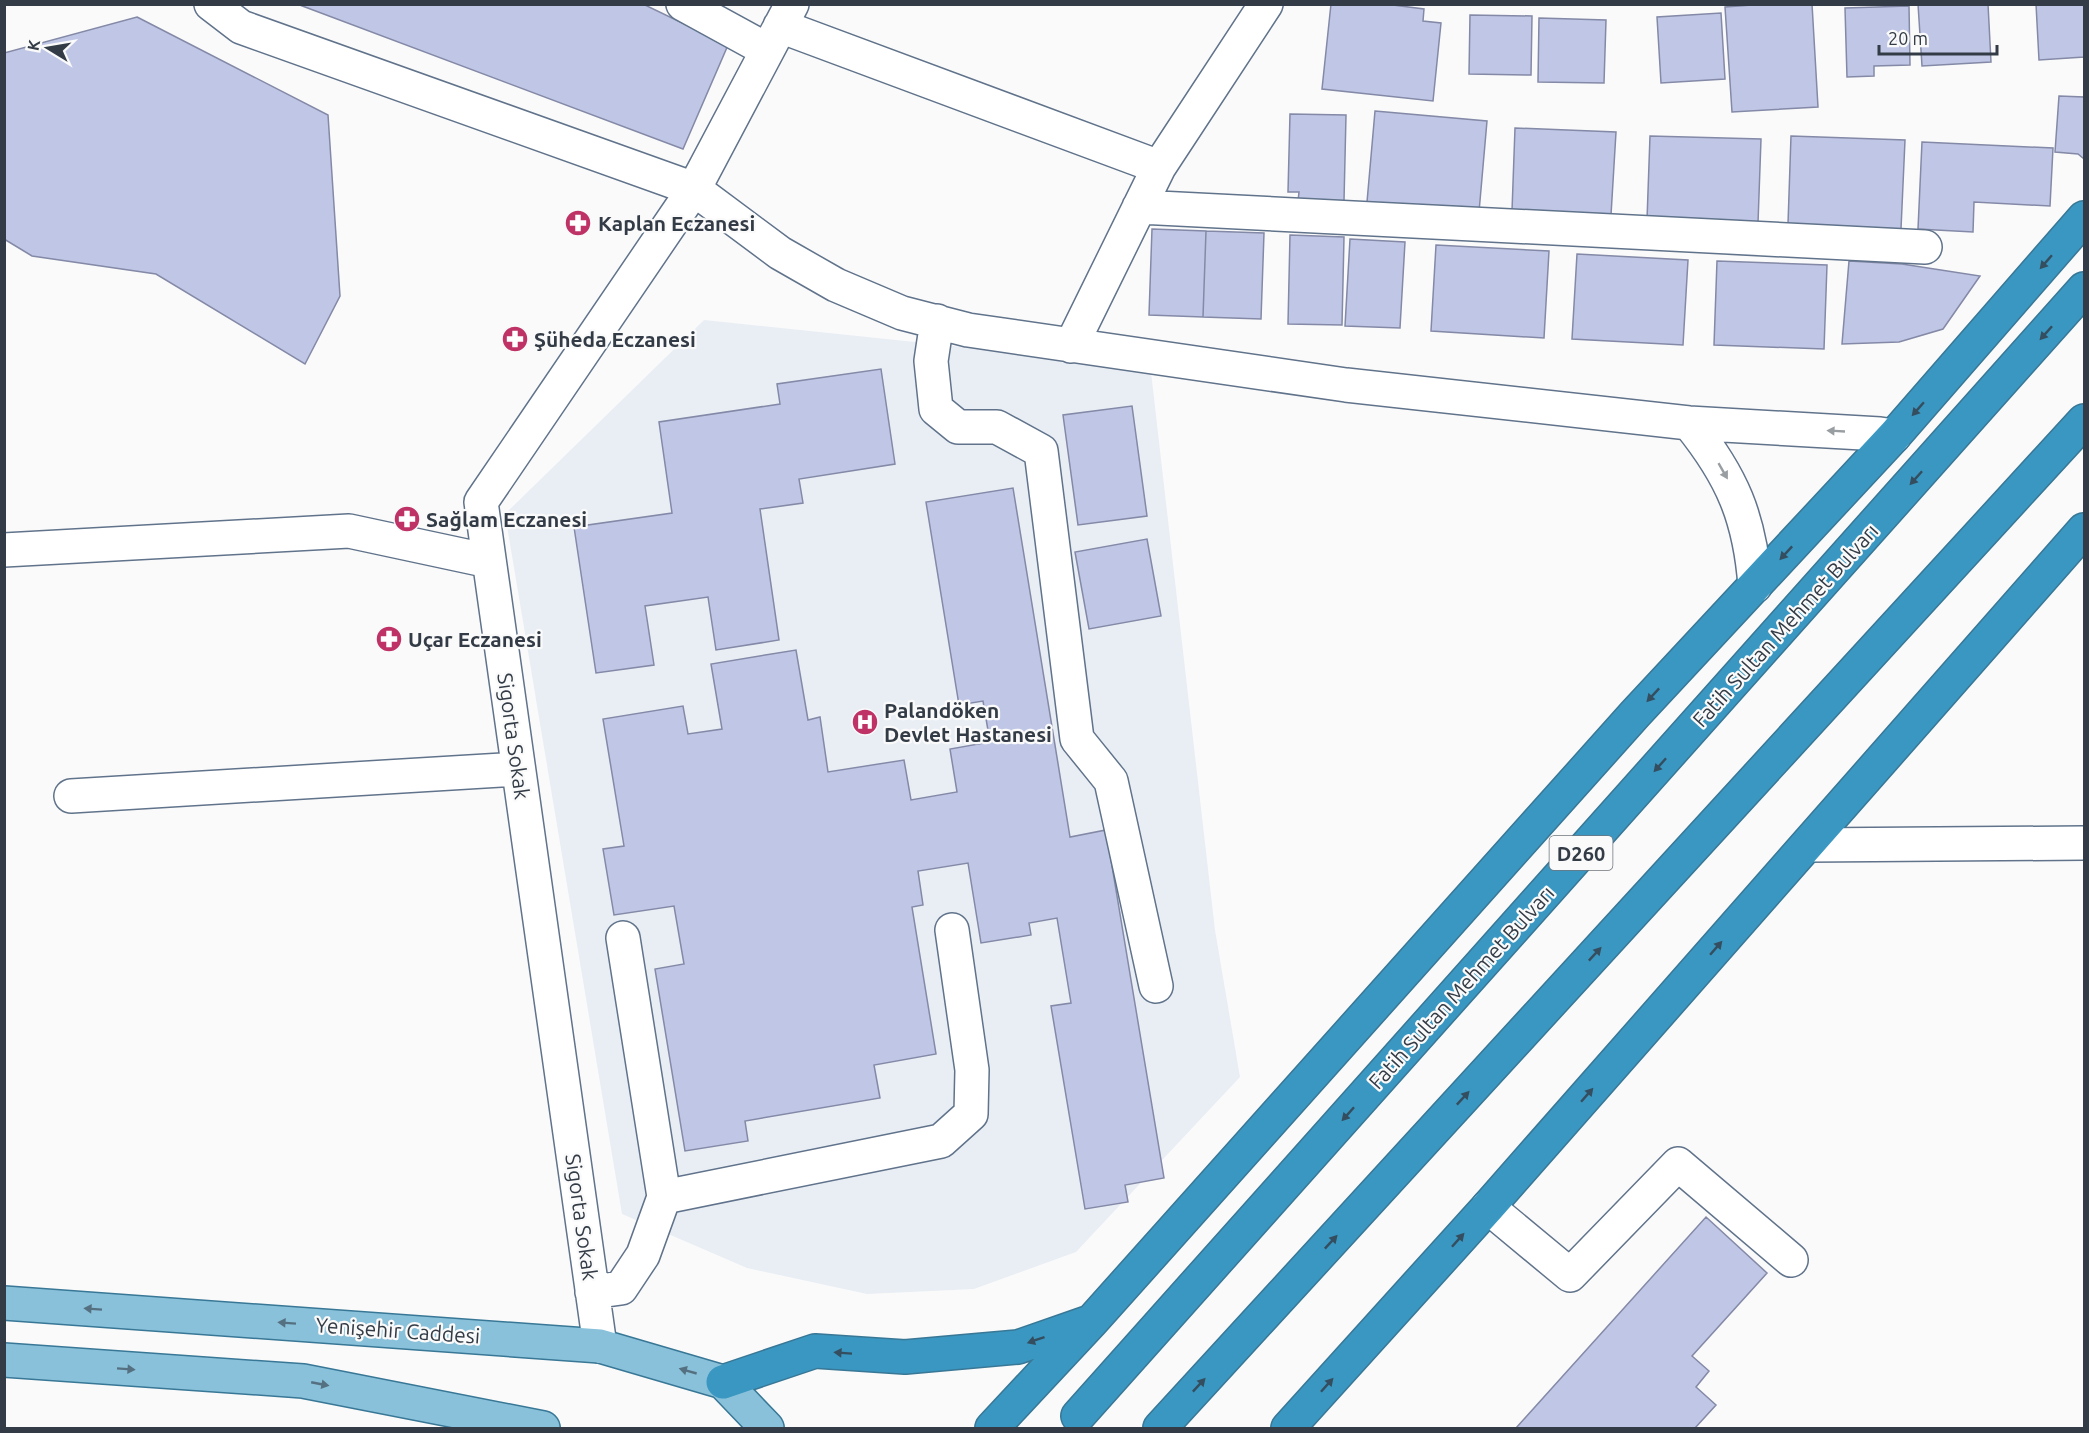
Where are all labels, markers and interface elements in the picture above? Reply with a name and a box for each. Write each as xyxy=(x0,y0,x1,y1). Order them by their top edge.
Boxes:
north arrow xyxy=(18,18,78,78)
scale bar xyxy=(1879,18,1998,56)
text: 20 m xyxy=(1888,28,1928,48)
text: K xyxy=(23,38,43,52)
pharmacy icon: Kaplan Eczanesi xyxy=(563,208,593,238)
place label: Kaplan Eczanesi xyxy=(598,211,755,235)
one-way arrow xyxy=(2040,254,2053,269)
pharmacy icon: Şüheda Eczanesi xyxy=(500,324,530,354)
one-way arrow xyxy=(2040,325,2053,340)
place label: Şüheda Eczanesi xyxy=(534,327,696,351)
one-way arrow xyxy=(1912,401,1925,416)
one-way arrow xyxy=(1826,427,1845,436)
one-way arrow xyxy=(1718,462,1728,479)
one-way arrow xyxy=(1909,471,1923,486)
pharmacy icon: Sağlam Eczanesi xyxy=(392,504,422,534)
place label: Sağlam Eczanesi xyxy=(426,507,587,531)
street label: Fatih Sultan Mehmet Bulvarı xyxy=(1687,519,1883,731)
one-way arrow xyxy=(1779,545,1793,560)
pharmacy icon: Uçar Eczanesi xyxy=(374,624,404,654)
place label: Uçar Eczanesi xyxy=(408,627,542,651)
street label: Sigorta Sokak xyxy=(493,671,535,801)
one-way arrow xyxy=(1647,687,1660,702)
place label: Palandöken Devlet Hastanesi xyxy=(884,698,1052,746)
hospital icon: Palandöken Devlet Hastanesi xyxy=(850,707,880,737)
one-way arrow xyxy=(1654,757,1667,772)
road number: D260 xyxy=(1550,836,1612,870)
street label: Fatih Sultan Mehmet Bulvarı xyxy=(1363,881,1559,1093)
one-way arrow xyxy=(1709,941,1723,956)
one-way arrow xyxy=(1588,947,1602,962)
one-way arrow xyxy=(1580,1087,1594,1102)
one-way arrow xyxy=(1456,1091,1469,1106)
one-way arrow xyxy=(1342,1106,1355,1121)
street label: Sigorta Sokak xyxy=(561,1152,603,1282)
one-way arrow xyxy=(1451,1233,1465,1248)
one-way arrow xyxy=(1324,1234,1338,1249)
one-way arrow xyxy=(83,1305,102,1314)
street label: Yenişehir Caddesi xyxy=(315,1312,481,1348)
one-way arrow xyxy=(278,1318,297,1328)
one-way arrow xyxy=(1027,1336,1045,1346)
one-way arrow xyxy=(834,1348,853,1357)
one-way arrow xyxy=(116,1364,135,1374)
one-way arrow xyxy=(679,1366,697,1376)
one-way arrow xyxy=(1192,1378,1206,1393)
one-way arrow xyxy=(1320,1378,1333,1393)
one-way arrow xyxy=(311,1380,330,1389)

